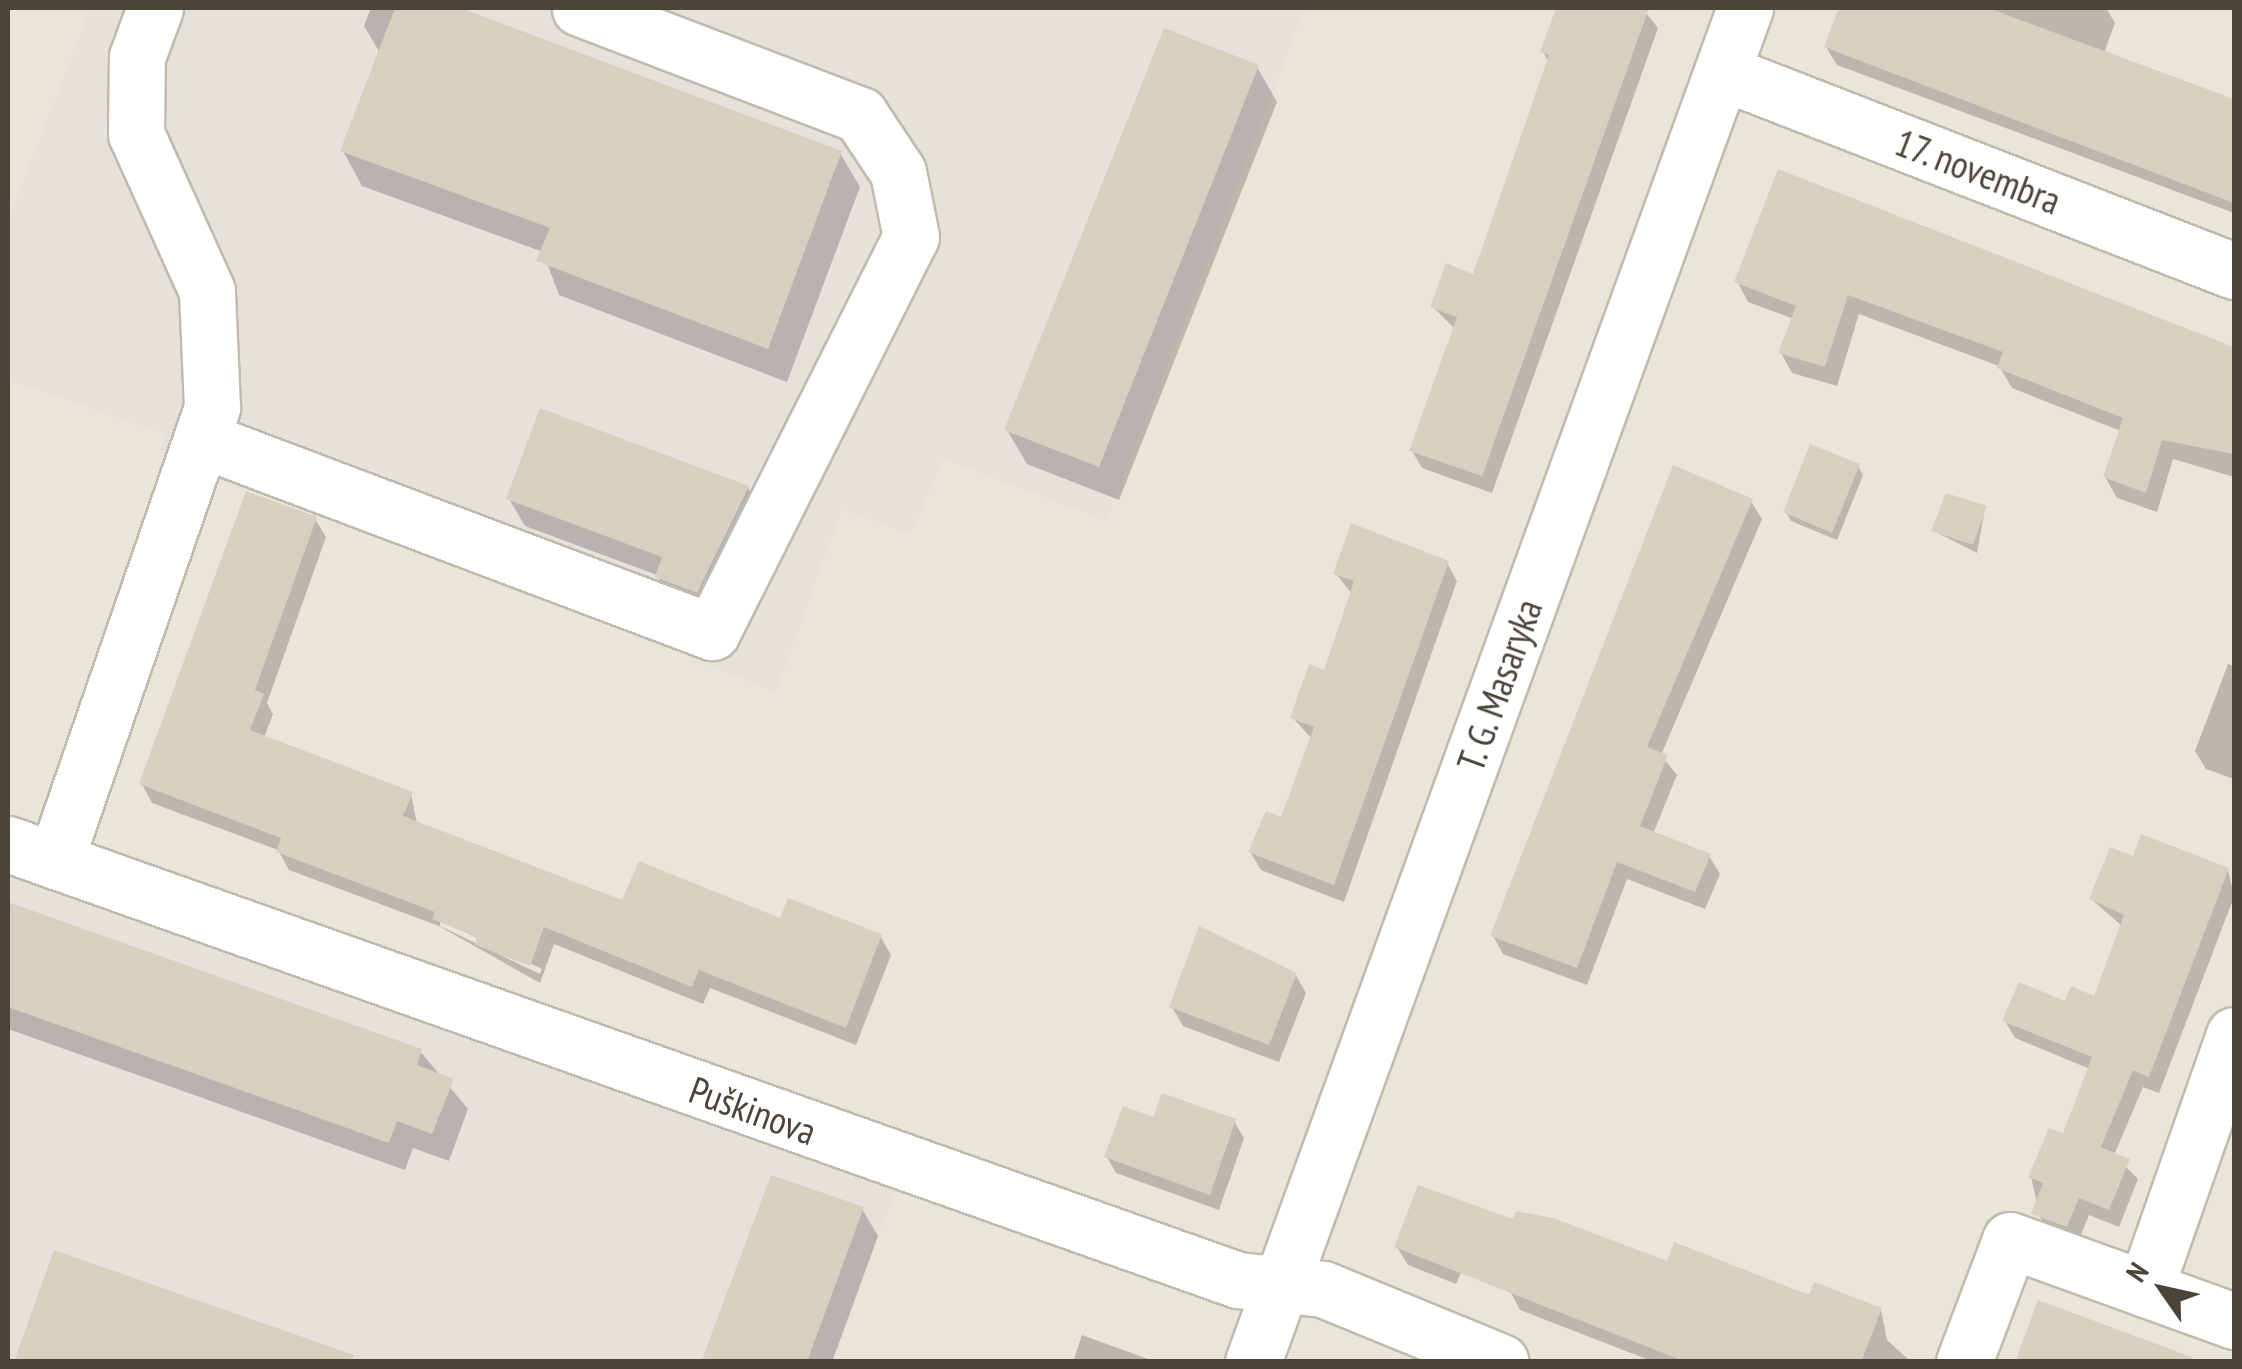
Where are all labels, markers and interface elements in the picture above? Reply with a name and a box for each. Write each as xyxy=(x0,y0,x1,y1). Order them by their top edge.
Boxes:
street label: 17. novembra xyxy=(1888,118,2068,224)
street label: T. G. Masaryka xyxy=(1446,591,1552,779)
street label: Puškinova xyxy=(684,1066,822,1154)
north arrow xyxy=(2112,1239,2212,1339)
text: N xyxy=(2117,1255,2156,1289)

